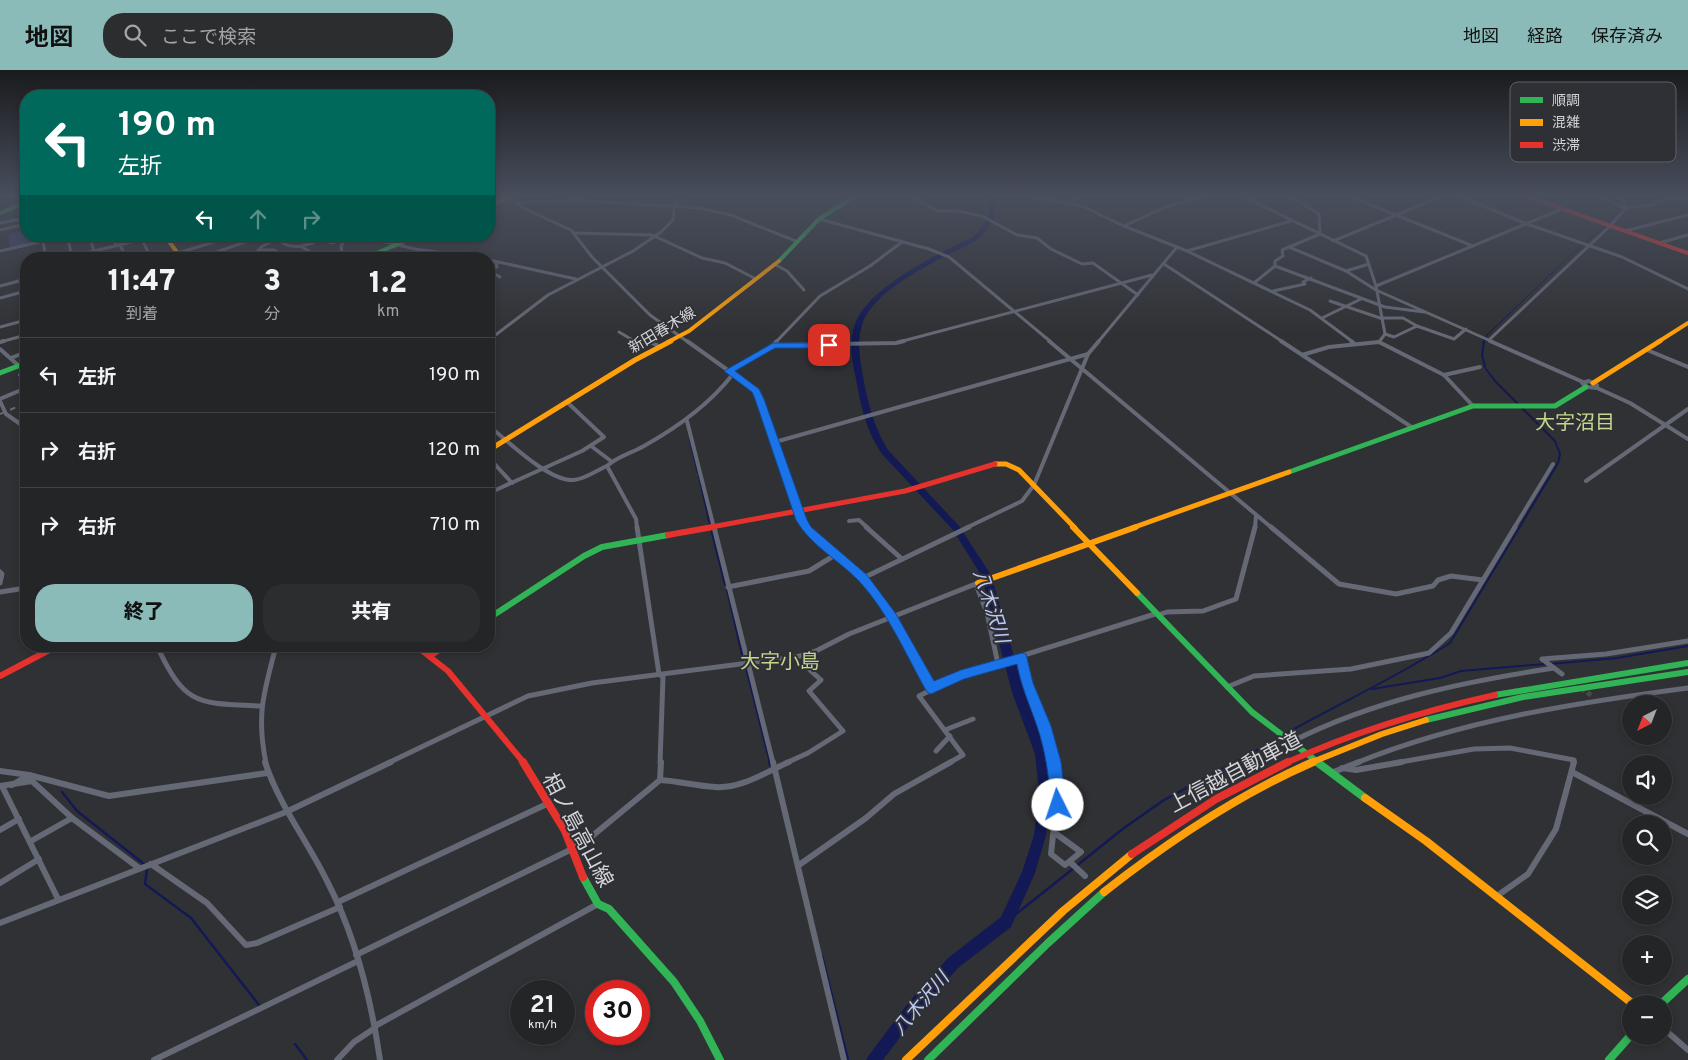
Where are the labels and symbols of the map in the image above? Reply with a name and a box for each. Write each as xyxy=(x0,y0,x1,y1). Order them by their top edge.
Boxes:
legend xyxy=(1510,82,1676,162)
text: 順調 xyxy=(1552,93,1580,110)
text: 混雑 xyxy=(1552,114,1580,132)
text: 渋滞 xyxy=(1552,138,1580,155)
street label: 新田春木線 xyxy=(626,304,700,359)
pin xyxy=(808,324,850,366)
district label: 大字沼目 xyxy=(1535,411,1615,437)
water label: 八木沢川 xyxy=(967,567,1014,648)
district label: 大字小島 xyxy=(740,650,820,676)
north arrow xyxy=(1622,695,1672,745)
street label: 上信越自動車道 xyxy=(1164,727,1307,820)
street label: 相ノ島高山線 xyxy=(535,769,618,893)
position arrow xyxy=(1031,778,1083,830)
water label: 八木沢川 xyxy=(888,966,956,1041)
speed limit sign: 30 xyxy=(585,980,650,1045)

